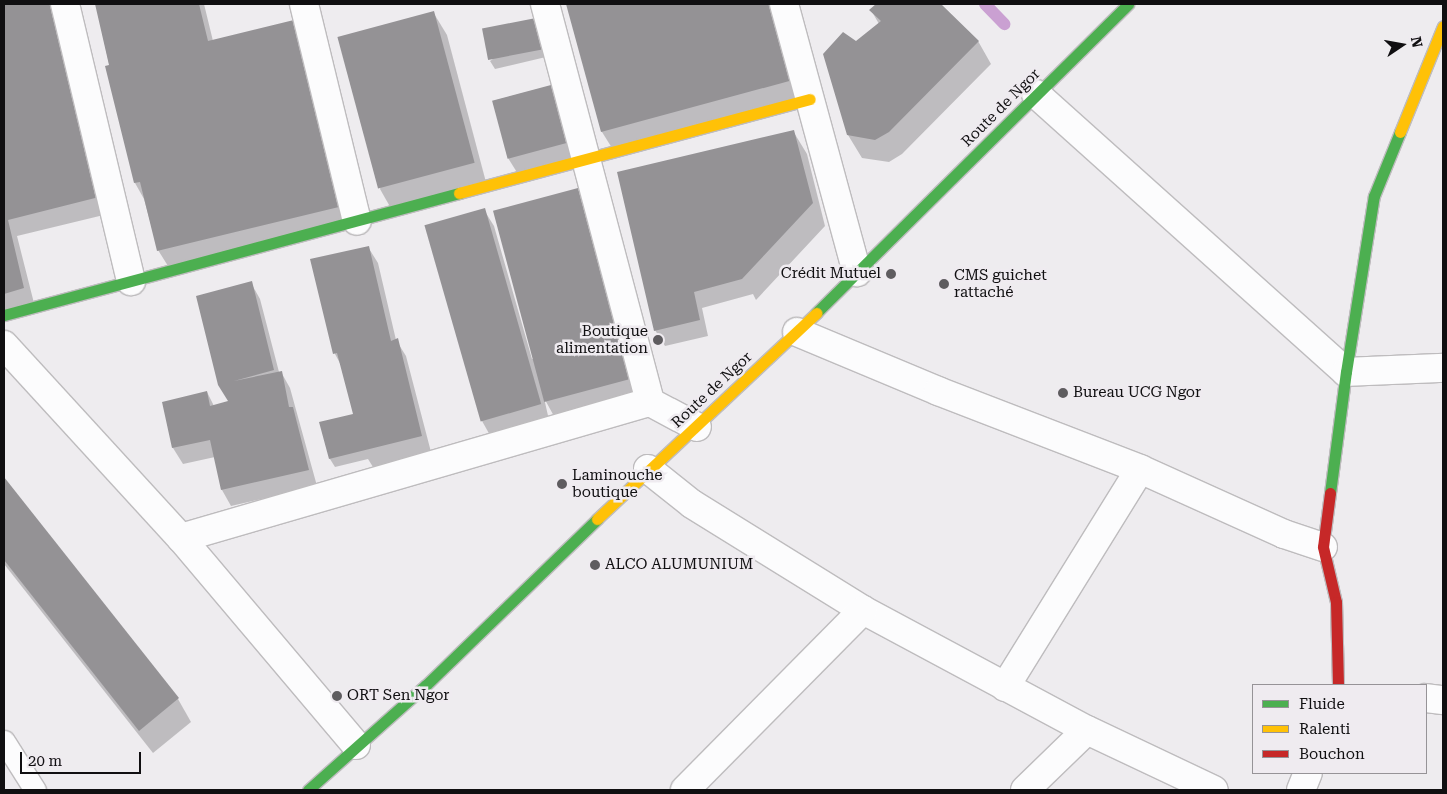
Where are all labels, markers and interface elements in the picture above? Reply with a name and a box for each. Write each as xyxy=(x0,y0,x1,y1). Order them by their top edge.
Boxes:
north arrow xyxy=(1377,20,1427,70)
text: N xyxy=(1408,35,1426,49)
street label: Route de Ngor xyxy=(958,65,1044,151)
place label: Crédit Mutuel xyxy=(781,265,881,283)
place label: CMS guichet rattaché xyxy=(954,266,1047,301)
marker: Crédit Mutuel xyxy=(885,268,897,280)
marker: CMS guichet rattaché xyxy=(938,278,950,290)
place label: Boutique alimentation xyxy=(556,322,648,357)
marker: Boutique alimentation xyxy=(652,334,664,346)
street label: Route de Ngor xyxy=(668,348,756,432)
place label: Bureau UCG Ngor xyxy=(1073,384,1201,402)
marker: Bureau UCG Ngor xyxy=(1057,387,1069,399)
place label: Laminouche boutique xyxy=(572,466,663,501)
marker: Laminouche boutique xyxy=(556,478,568,490)
place label: ALCO ALUMUNIUM xyxy=(605,556,753,574)
marker: ALCO ALUMUNIUM xyxy=(589,559,601,571)
legend xyxy=(1252,684,1427,774)
place label: ORT Sen Ngor xyxy=(347,687,450,705)
marker: ORT Sen Ngor xyxy=(331,690,343,702)
text: Fluide xyxy=(1299,695,1345,713)
text: Ralenti xyxy=(1299,720,1350,738)
scale bar xyxy=(22,742,144,774)
text: Bouchon xyxy=(1299,745,1365,763)
text: 20 m xyxy=(28,752,62,770)

